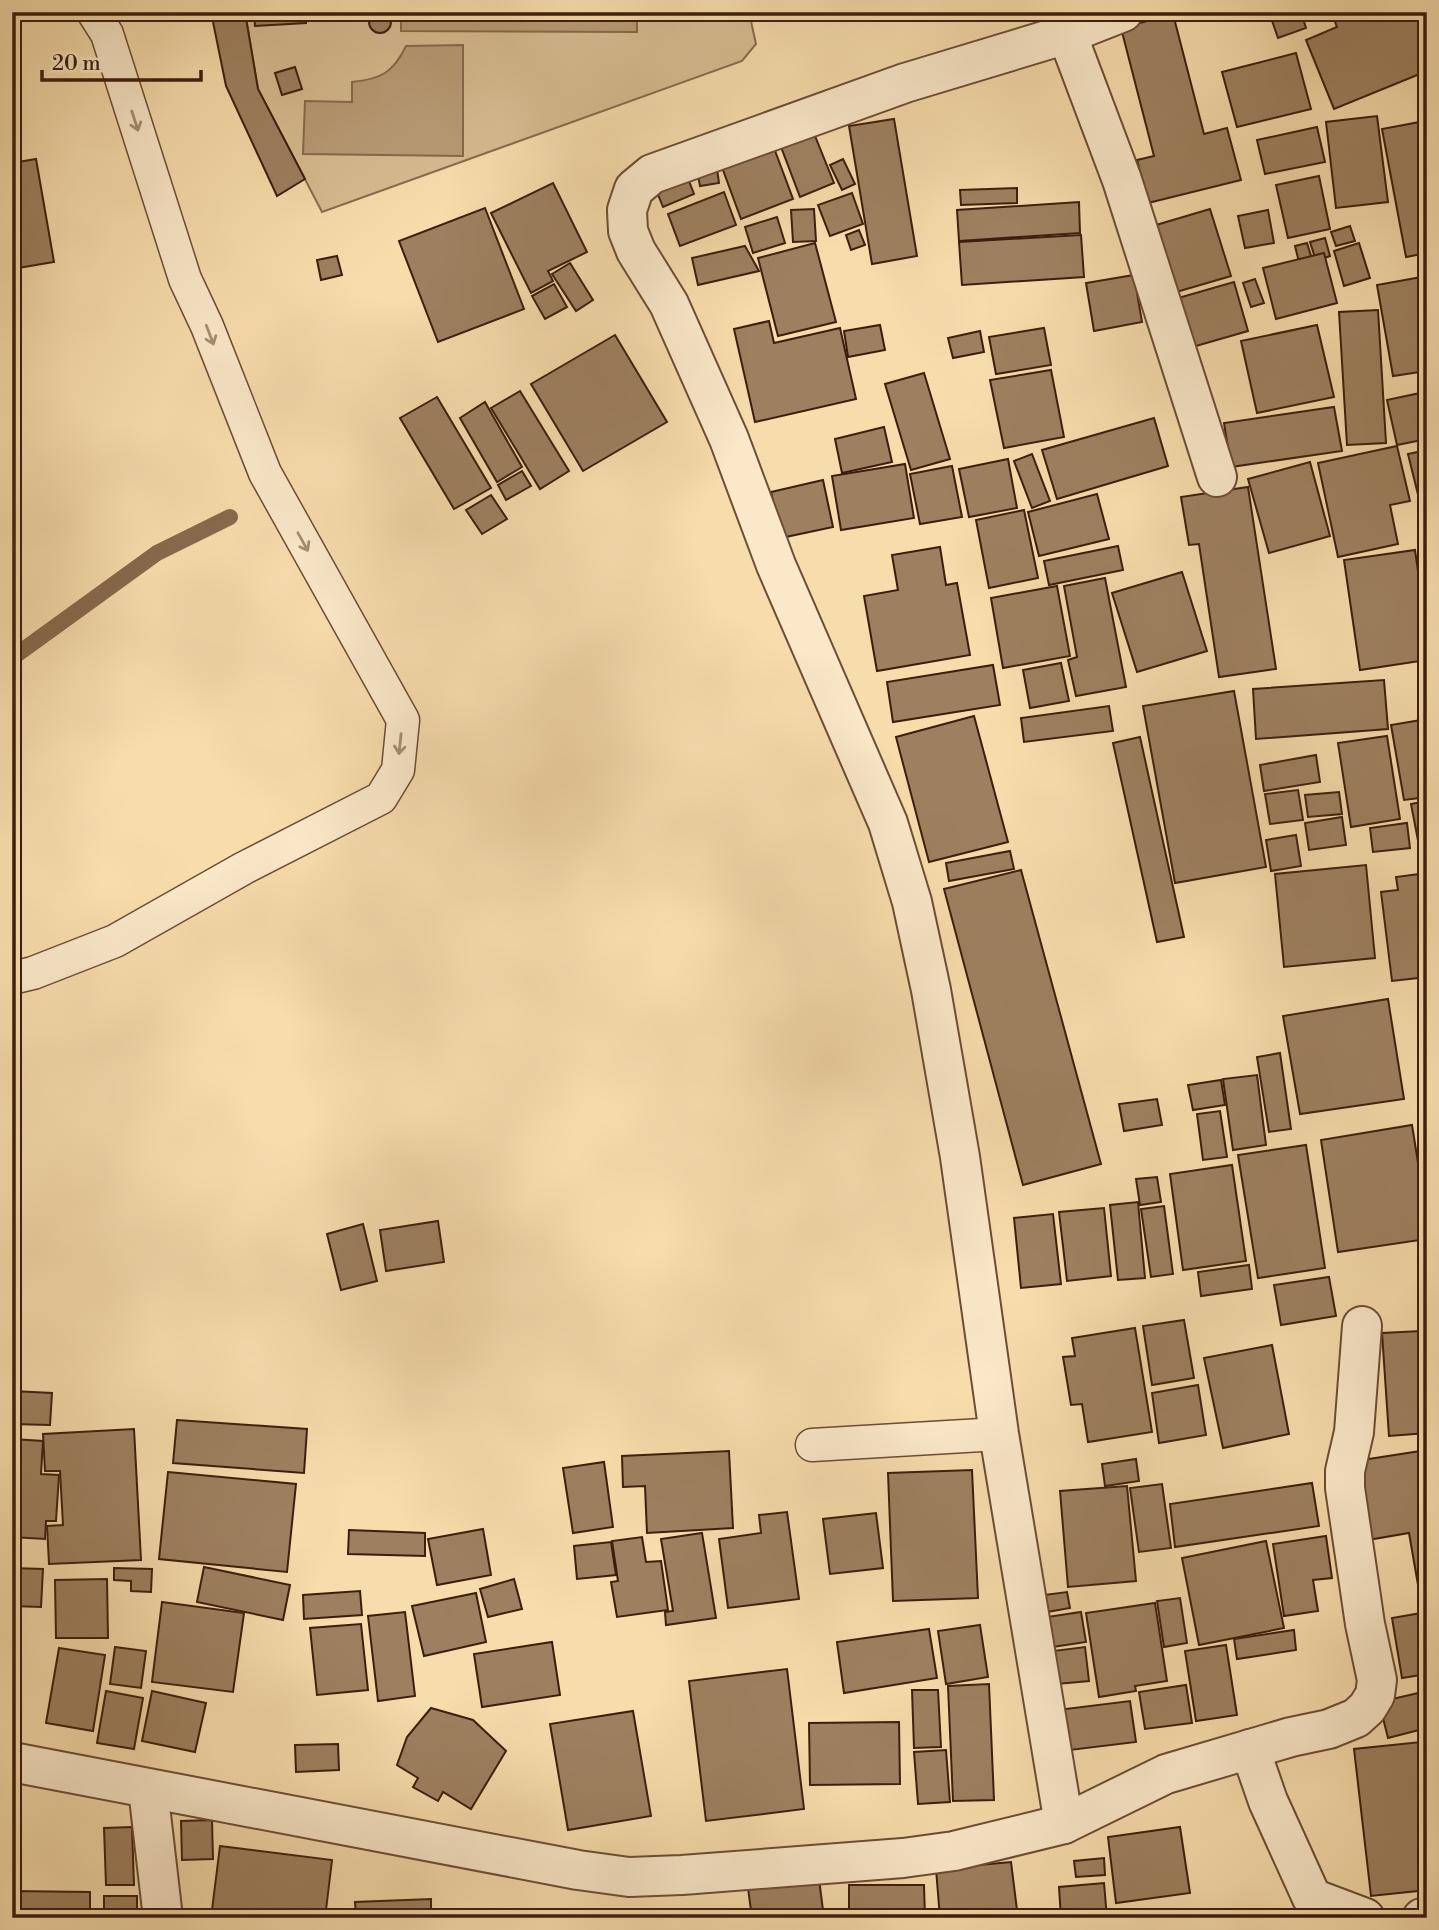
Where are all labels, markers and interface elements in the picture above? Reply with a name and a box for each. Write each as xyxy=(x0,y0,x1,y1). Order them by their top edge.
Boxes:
scale bar xyxy=(42,38,201,82)
text: 20 m xyxy=(52,51,101,77)
one-way arrow xyxy=(129,110,142,132)
one-way arrow xyxy=(205,324,218,346)
one-way arrow xyxy=(296,532,310,552)
one-way arrow xyxy=(393,732,406,755)

